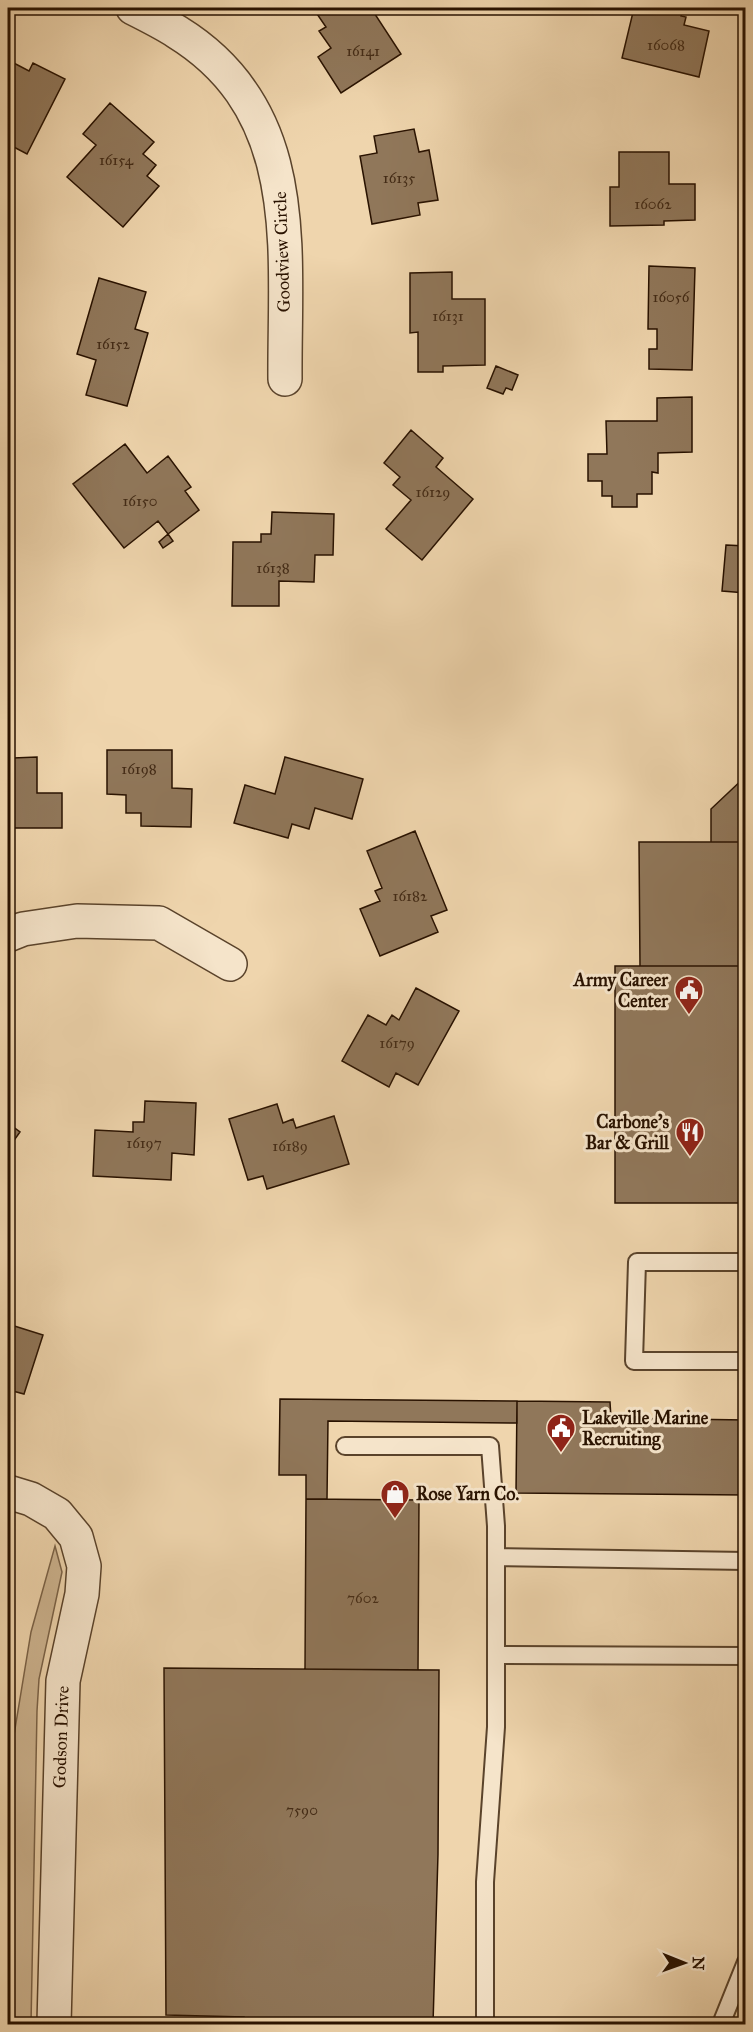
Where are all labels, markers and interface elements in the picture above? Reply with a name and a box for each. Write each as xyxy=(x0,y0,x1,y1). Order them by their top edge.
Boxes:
house number: 16068 xyxy=(647,36,685,54)
house number: 16141 xyxy=(346,42,380,60)
house number: 16154 xyxy=(99,151,134,169)
house number: 16135 xyxy=(383,169,415,187)
street label: Goodview Circle xyxy=(269,191,295,313)
house number: 16062 xyxy=(634,195,672,213)
house number: 16056 xyxy=(653,288,691,306)
house number: 16131 xyxy=(432,307,464,325)
house number: 16152 xyxy=(96,335,130,353)
house number: 16129 xyxy=(416,483,450,501)
house number: 16150 xyxy=(122,492,158,510)
house number: 16138 xyxy=(256,559,290,577)
house number: 16198 xyxy=(121,760,157,778)
house number: 16182 xyxy=(393,887,428,905)
place label: Army Career Center xyxy=(573,969,669,1012)
public building icon: Army Career Center xyxy=(673,974,705,1016)
house number: 16179 xyxy=(379,1034,415,1052)
place label: Carbone's Bar & Grill xyxy=(585,1111,670,1154)
restaurant icon: Carbone's Bar & Grill xyxy=(674,1116,706,1158)
house number: 16197 xyxy=(126,1134,162,1152)
house number: 16189 xyxy=(272,1137,308,1155)
place label: Lakeville Marine Recruiting xyxy=(582,1407,709,1451)
public building icon: Lakeville Marine Recruiting xyxy=(545,1412,577,1454)
shop icon: Rose Yarn Co. xyxy=(379,1478,411,1520)
place label: Rose Yarn Co. xyxy=(416,1483,519,1505)
house number: 7602 xyxy=(347,1589,379,1607)
street label: Godson Drive xyxy=(48,1685,74,1789)
house number: 7590 xyxy=(286,1801,318,1819)
north arrow xyxy=(654,1933,714,1993)
text: N xyxy=(689,1956,708,1971)

